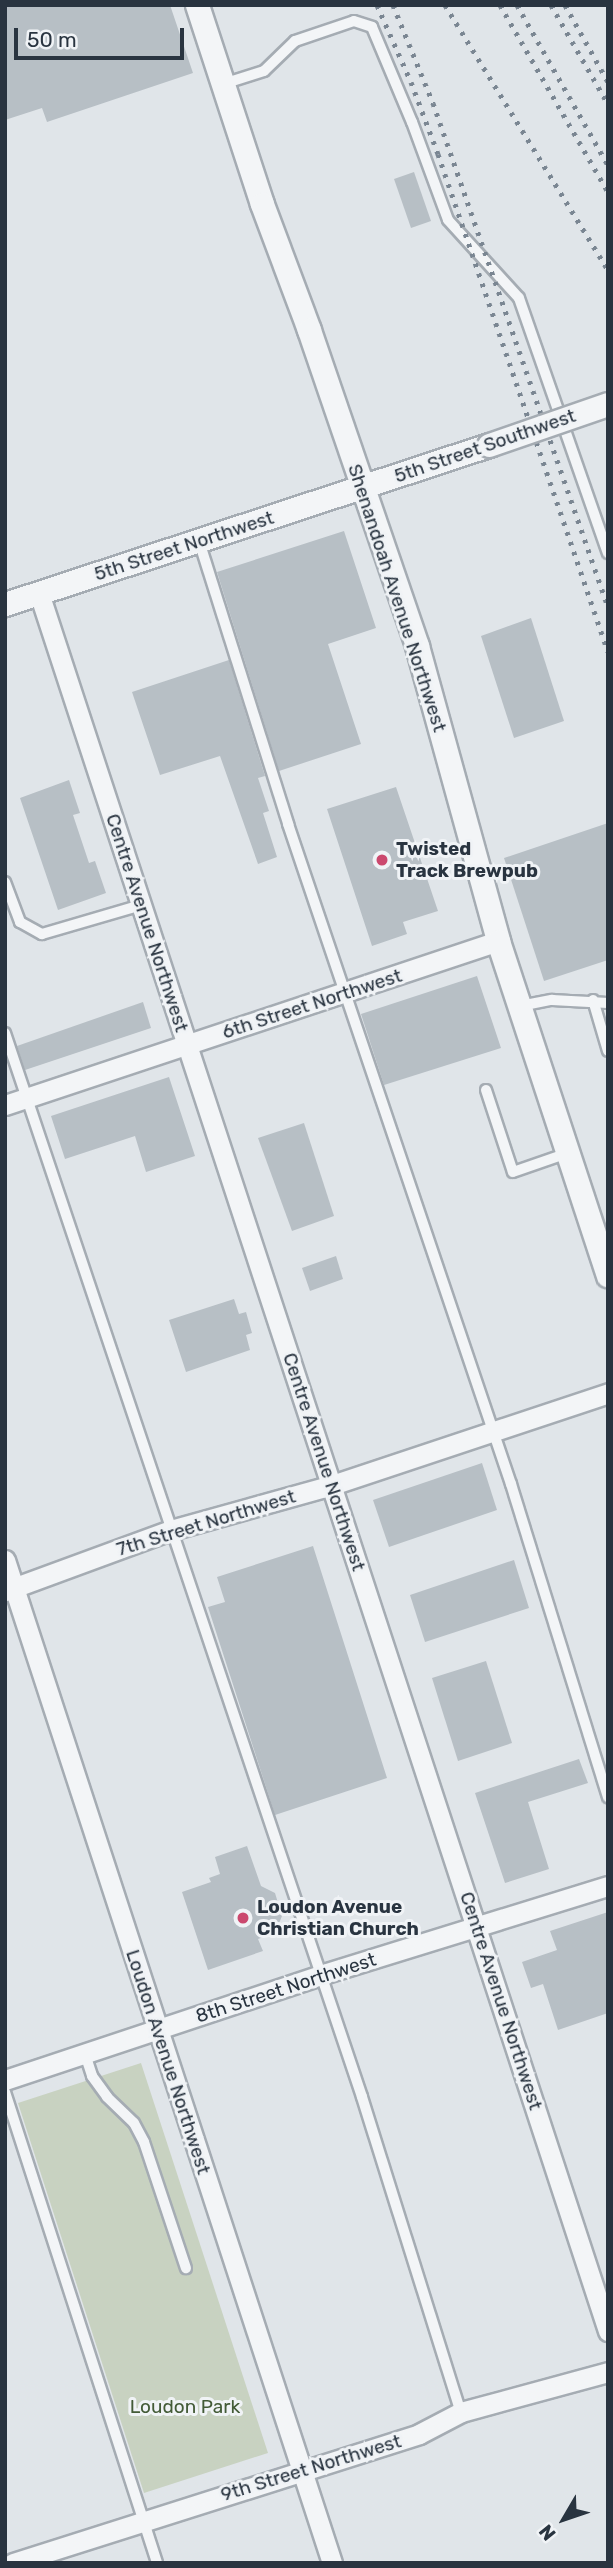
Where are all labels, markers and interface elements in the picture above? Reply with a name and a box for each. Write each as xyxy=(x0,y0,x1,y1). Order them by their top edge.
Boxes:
scale bar xyxy=(18,14,187,58)
text: 50 m xyxy=(27,27,77,52)
street label: 5th Street Southwest xyxy=(391,404,579,488)
street label: Shenandoah Avenue Northwest xyxy=(343,461,451,735)
street label: 5th Street Northwest xyxy=(91,506,277,586)
street label: Centre Avenue Northwest xyxy=(101,811,193,1035)
place label: Twisted Track Brewpub xyxy=(396,838,538,882)
marker: Twisted Track Brewpub xyxy=(374,852,390,868)
street label: 6th Street Northwest xyxy=(219,964,405,1044)
street label: Centre Avenue Northwest xyxy=(278,1350,370,1574)
street label: 7th Street Northwest xyxy=(114,1485,298,1561)
street label: Centre Avenue Northwest xyxy=(455,1889,547,2113)
place label: Loudon Avenue Christian Church xyxy=(257,1896,419,1940)
marker: Loudon Avenue Christian Church xyxy=(235,1910,251,1926)
street label: Loudon Avenue Northwest xyxy=(121,1947,215,2177)
street label: 8th Street Northwest xyxy=(193,1948,379,2028)
park label: Loudon Park xyxy=(130,2396,240,2418)
street label: 9th Street Northwest xyxy=(218,2430,404,2506)
north arrow xyxy=(529,2484,599,2554)
text: N xyxy=(534,2520,561,2545)

